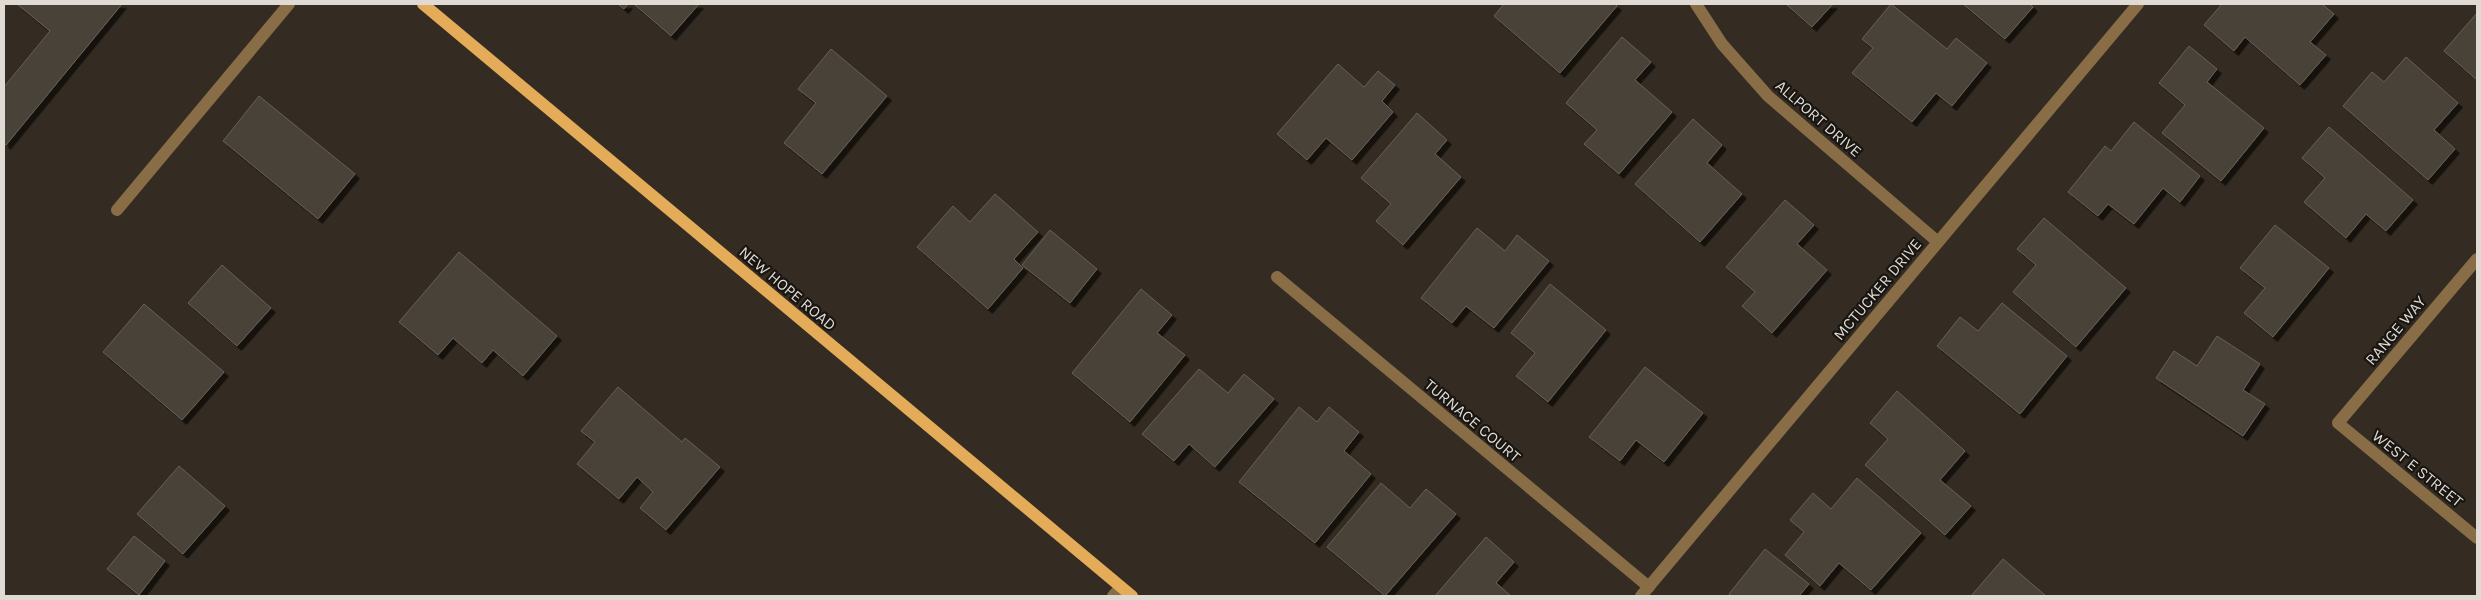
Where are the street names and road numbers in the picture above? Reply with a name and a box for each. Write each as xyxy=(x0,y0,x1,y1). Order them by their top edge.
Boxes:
street label: ALLPORT DRIVE xyxy=(1772,76,1866,161)
street label: MCTUCKER DRIVE xyxy=(1829,235,1925,344)
street label: NEW HOPE ROAD xyxy=(735,242,840,334)
street label: RANGE WAY xyxy=(2361,292,2430,369)
street label: TURNACE COURT xyxy=(1421,375,1525,466)
street label: WEST E STREET xyxy=(2369,426,2467,511)

